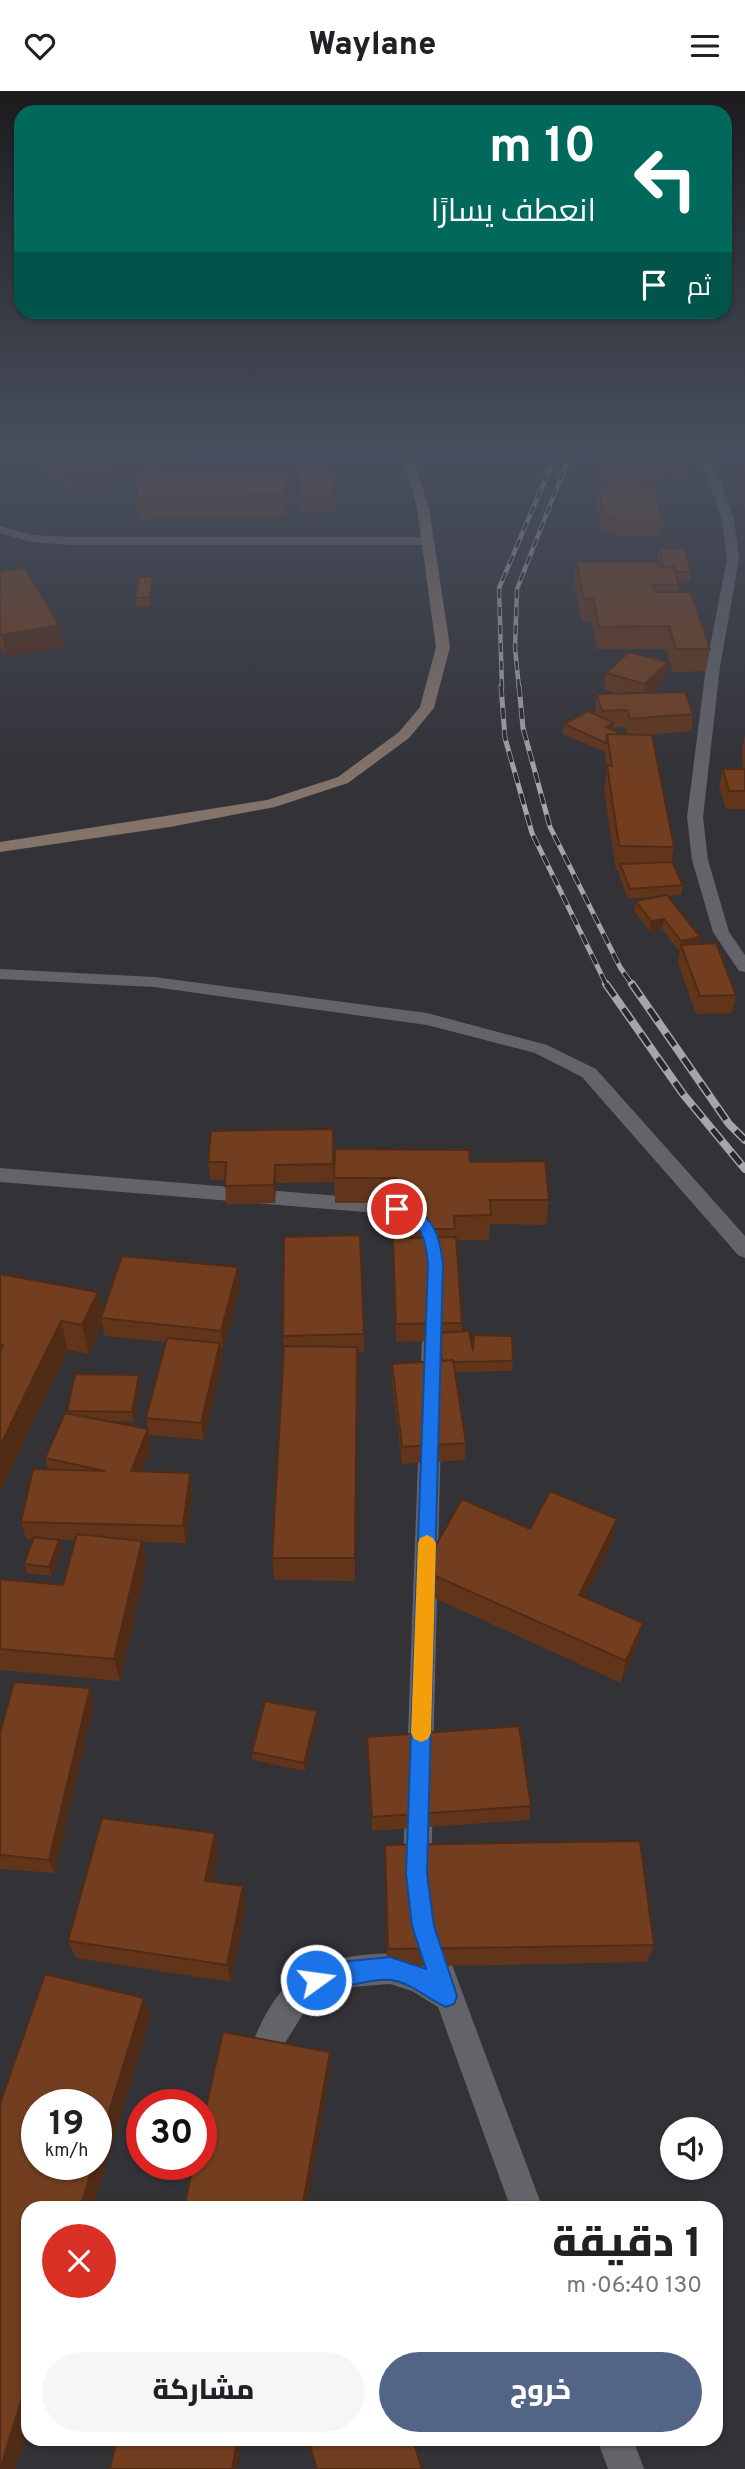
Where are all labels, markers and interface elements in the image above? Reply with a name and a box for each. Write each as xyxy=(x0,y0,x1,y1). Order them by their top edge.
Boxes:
text: Waylane xyxy=(309,26,436,66)
icon: heart xyxy=(21,27,59,65)
icon: menu xyxy=(686,27,724,65)
text: 10 m xyxy=(489,118,596,180)
icon: left xyxy=(620,133,711,224)
text: انعطف يسارًا xyxy=(431,193,596,233)
icon: arrive xyxy=(635,266,673,304)
text: ثم xyxy=(687,272,711,305)
pin xyxy=(367,1179,427,1239)
icon: arrive xyxy=(378,1190,416,1228)
position arrow xyxy=(279,1943,353,2017)
speed limit sign: 30 xyxy=(126,2089,217,2180)
text: 19 xyxy=(49,2103,84,2147)
map controls xyxy=(660,2117,723,2180)
button: sound xyxy=(660,2117,723,2180)
text: km/h xyxy=(45,2140,88,2163)
text: 1 دقيقة xyxy=(552,2219,702,2272)
button: close xyxy=(42,2224,116,2298)
text: 130 m · 06:40 xyxy=(567,2272,702,2301)
button: مشاركة xyxy=(42,2352,365,2432)
button: خروج xyxy=(379,2352,702,2432)

